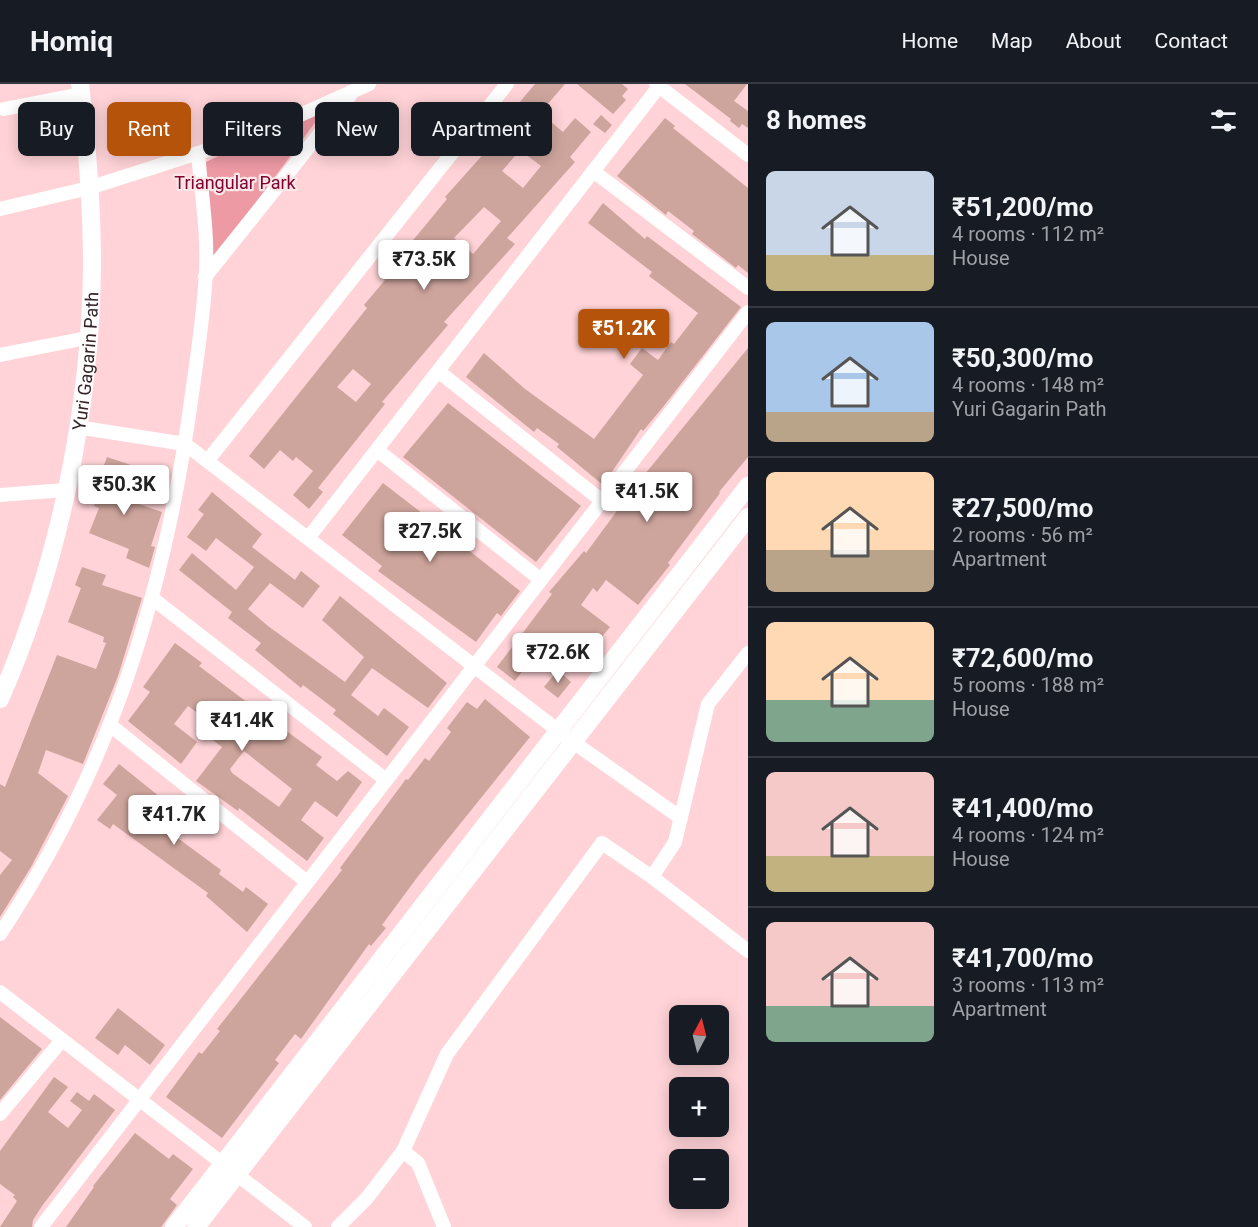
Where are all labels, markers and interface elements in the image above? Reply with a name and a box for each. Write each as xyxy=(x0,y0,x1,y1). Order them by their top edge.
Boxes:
text: Homiq xyxy=(30,25,113,58)
text: Home xyxy=(902,29,958,53)
text: Map xyxy=(991,29,1033,53)
text: About xyxy=(1066,29,1122,53)
text: Contact xyxy=(1155,29,1228,53)
chip: Buy xyxy=(18,102,95,156)
chip: Rent xyxy=(107,102,191,156)
chip: Filters xyxy=(203,102,303,156)
chip: New xyxy=(315,102,399,156)
chip: Apartment xyxy=(411,102,552,156)
icon: filters xyxy=(1207,104,1240,137)
text: 8 homes xyxy=(766,105,867,135)
park label: Triangular Park xyxy=(174,172,297,193)
text: ₹51,200/mo xyxy=(952,192,1094,222)
icon: home xyxy=(814,195,886,267)
text: 4 rooms · 112 m² xyxy=(952,222,1104,246)
pin: ₹73.5K xyxy=(375,240,473,291)
text: House xyxy=(952,246,1010,270)
text: ₹73.5K xyxy=(392,247,456,271)
street label: Yuri Gagarin Path xyxy=(67,291,102,432)
pin: ₹51.2K xyxy=(575,309,673,360)
text: ₹51.2K xyxy=(592,316,656,340)
text: ₹50,300/mo xyxy=(952,343,1094,373)
icon: home xyxy=(814,346,886,418)
text: 4 rooms · 148 m² xyxy=(952,373,1104,397)
text: Yuri Gagarin Path xyxy=(952,397,1106,421)
pin: ₹50.3K xyxy=(75,465,173,516)
text: ₹50.3K xyxy=(92,472,156,496)
pin: ₹41.5K xyxy=(598,472,696,523)
text: ₹41.5K xyxy=(615,479,679,503)
text: ₹27,500/mo xyxy=(952,493,1094,523)
icon: home xyxy=(814,496,886,568)
pin: ₹27.5K xyxy=(381,512,479,563)
text: ₹27.5K xyxy=(398,519,462,543)
text: 2 rooms · 56 m² xyxy=(952,523,1093,547)
text: Apartment xyxy=(952,547,1047,571)
pin: ₹72.6K xyxy=(509,633,607,684)
text: ₹72.6K xyxy=(526,640,590,664)
text: ₹72,600/mo xyxy=(952,643,1094,673)
icon: home xyxy=(814,646,886,718)
text: 5 rooms · 188 m² xyxy=(952,673,1104,697)
text: House xyxy=(952,697,1010,721)
pin: ₹41.4K xyxy=(193,701,291,752)
text: ₹41.4K xyxy=(210,708,274,732)
text: ₹41,400/mo xyxy=(952,793,1094,823)
pin: ₹41.7K xyxy=(125,795,223,846)
icon: home xyxy=(814,796,886,868)
text: ₹41.7K xyxy=(142,802,206,826)
text: 4 rooms · 124 m² xyxy=(952,823,1104,847)
text: House xyxy=(952,847,1010,871)
text: ₹41,700/mo xyxy=(952,943,1094,973)
icon: home xyxy=(814,946,886,1018)
text: 3 rooms · 113 m² xyxy=(952,973,1104,997)
text: Apartment xyxy=(952,997,1047,1021)
north arrow xyxy=(669,1005,729,1065)
map controls xyxy=(669,1005,729,1209)
button: + xyxy=(669,1077,729,1137)
button: − xyxy=(669,1149,729,1209)

